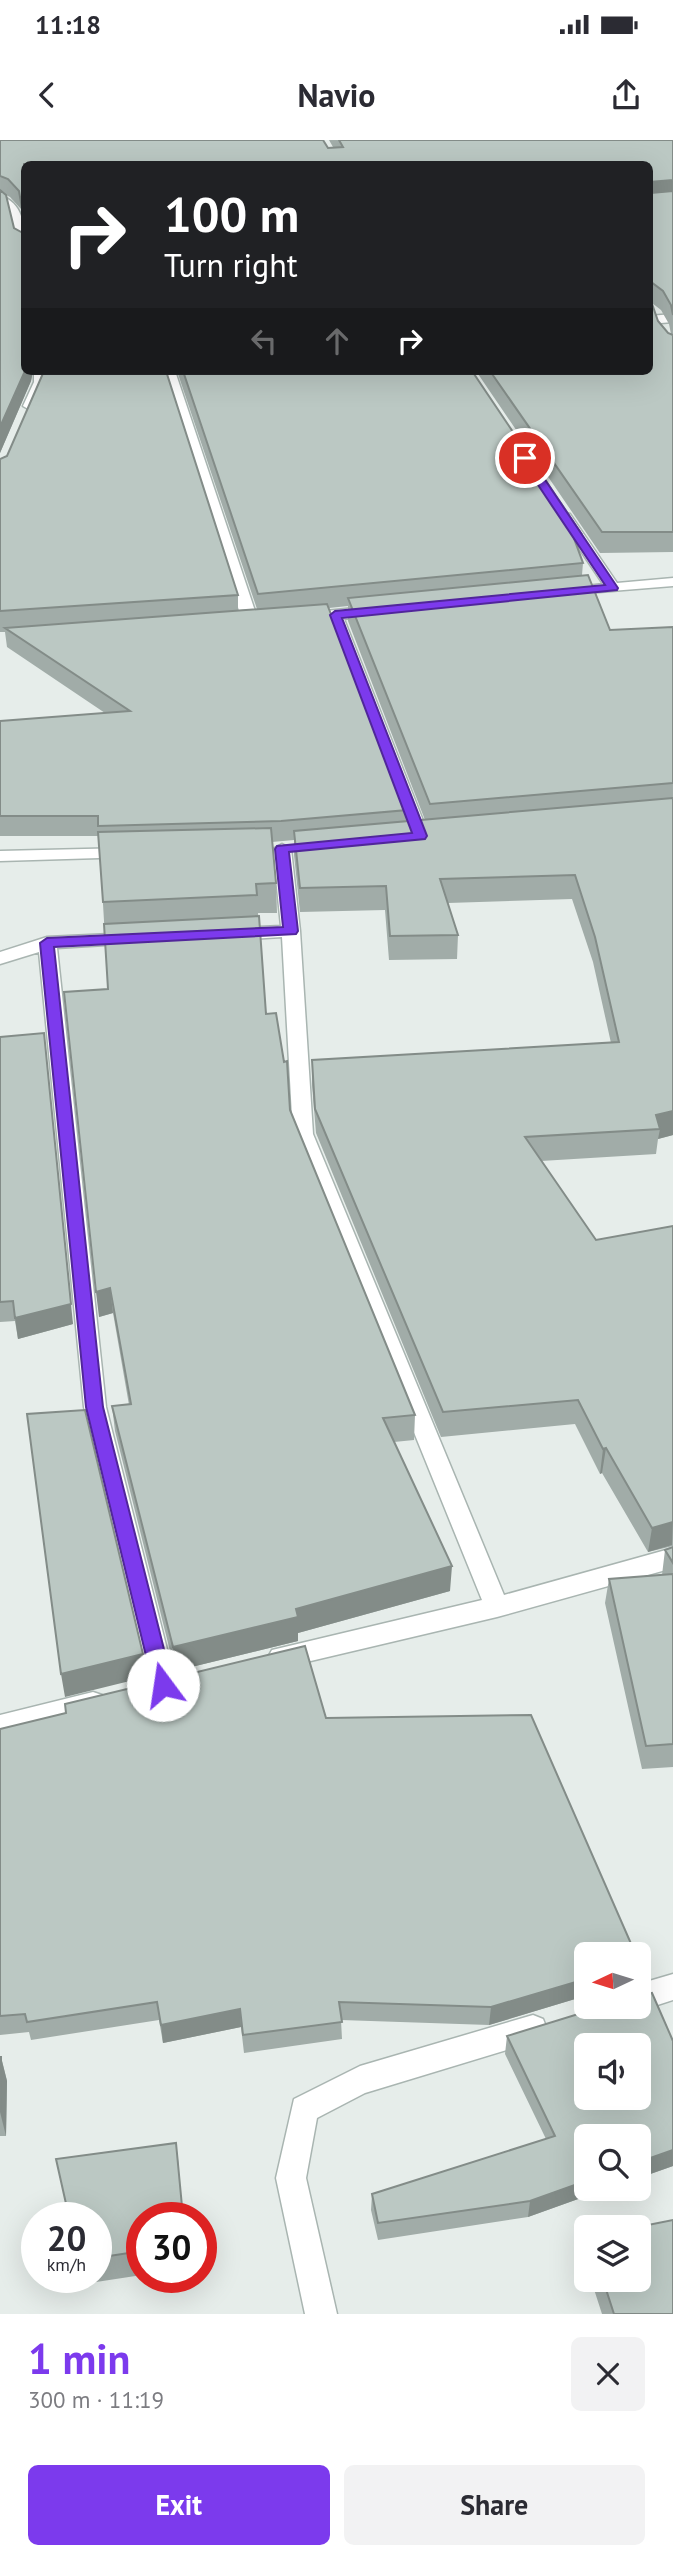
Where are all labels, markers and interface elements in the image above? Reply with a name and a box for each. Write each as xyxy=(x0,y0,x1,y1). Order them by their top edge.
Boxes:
text: 11:18 xyxy=(35,8,101,41)
text: Navio xyxy=(298,74,375,116)
icon: back xyxy=(28,76,66,114)
icon: share xyxy=(607,76,645,114)
text: 100 m xyxy=(164,182,299,246)
icon: right xyxy=(49,189,140,280)
text: Turn right xyxy=(164,244,298,286)
icon: left xyxy=(245,322,283,360)
icon: ahead xyxy=(318,322,356,360)
icon: right xyxy=(391,322,429,360)
pin xyxy=(495,428,555,488)
icon: arrive xyxy=(506,439,544,477)
position arrow xyxy=(126,1648,200,1722)
north arrow xyxy=(574,1942,651,2020)
map controls xyxy=(574,1942,651,2292)
button: sound xyxy=(574,2033,651,2110)
button: search xyxy=(574,2124,651,2201)
speed limit sign: 30 xyxy=(126,2202,217,2293)
text: 20 xyxy=(47,2215,86,2261)
button: layers xyxy=(574,2215,651,2292)
text: km/h xyxy=(47,2253,86,2276)
text: 1 min xyxy=(28,2331,130,2386)
button: close xyxy=(571,2337,645,2411)
text: 300 m · 11:19 xyxy=(28,2385,164,2414)
button: Exit xyxy=(28,2465,330,2545)
button: Share xyxy=(344,2465,645,2545)

